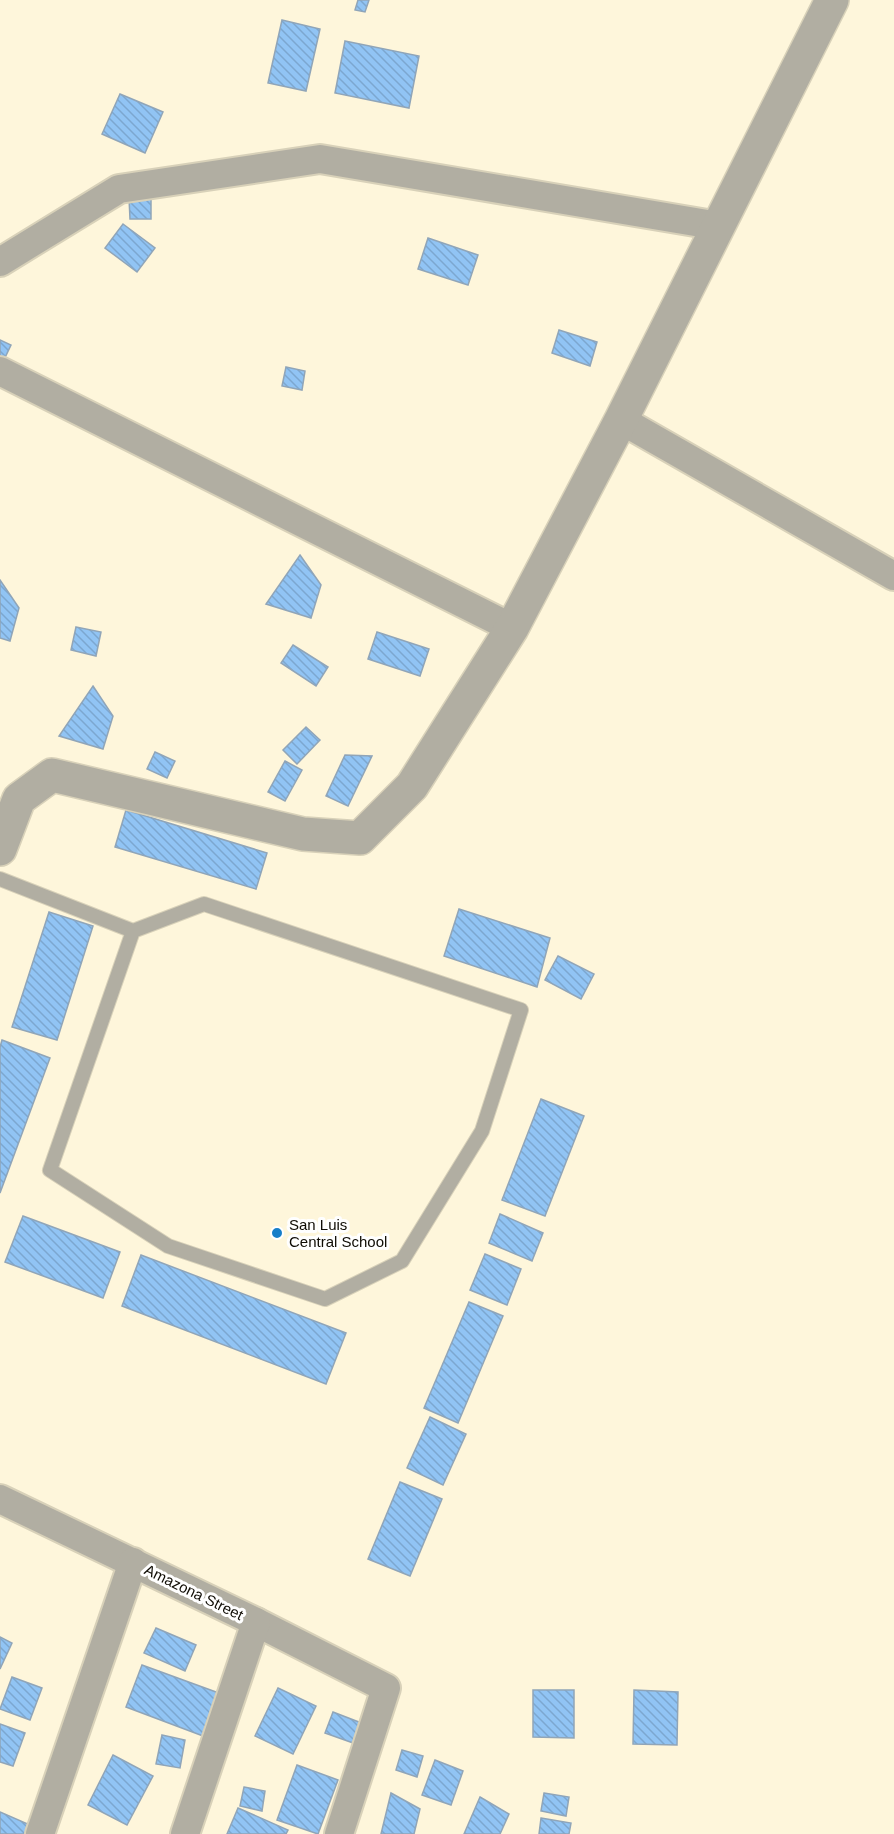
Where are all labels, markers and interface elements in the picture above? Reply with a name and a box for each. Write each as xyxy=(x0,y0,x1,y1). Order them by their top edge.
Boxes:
place label: San Luis Central School xyxy=(289,1216,387,1250)
marker: San Luis Central School xyxy=(270,1226,284,1240)
street label: Amazona Street xyxy=(142,1561,247,1624)

